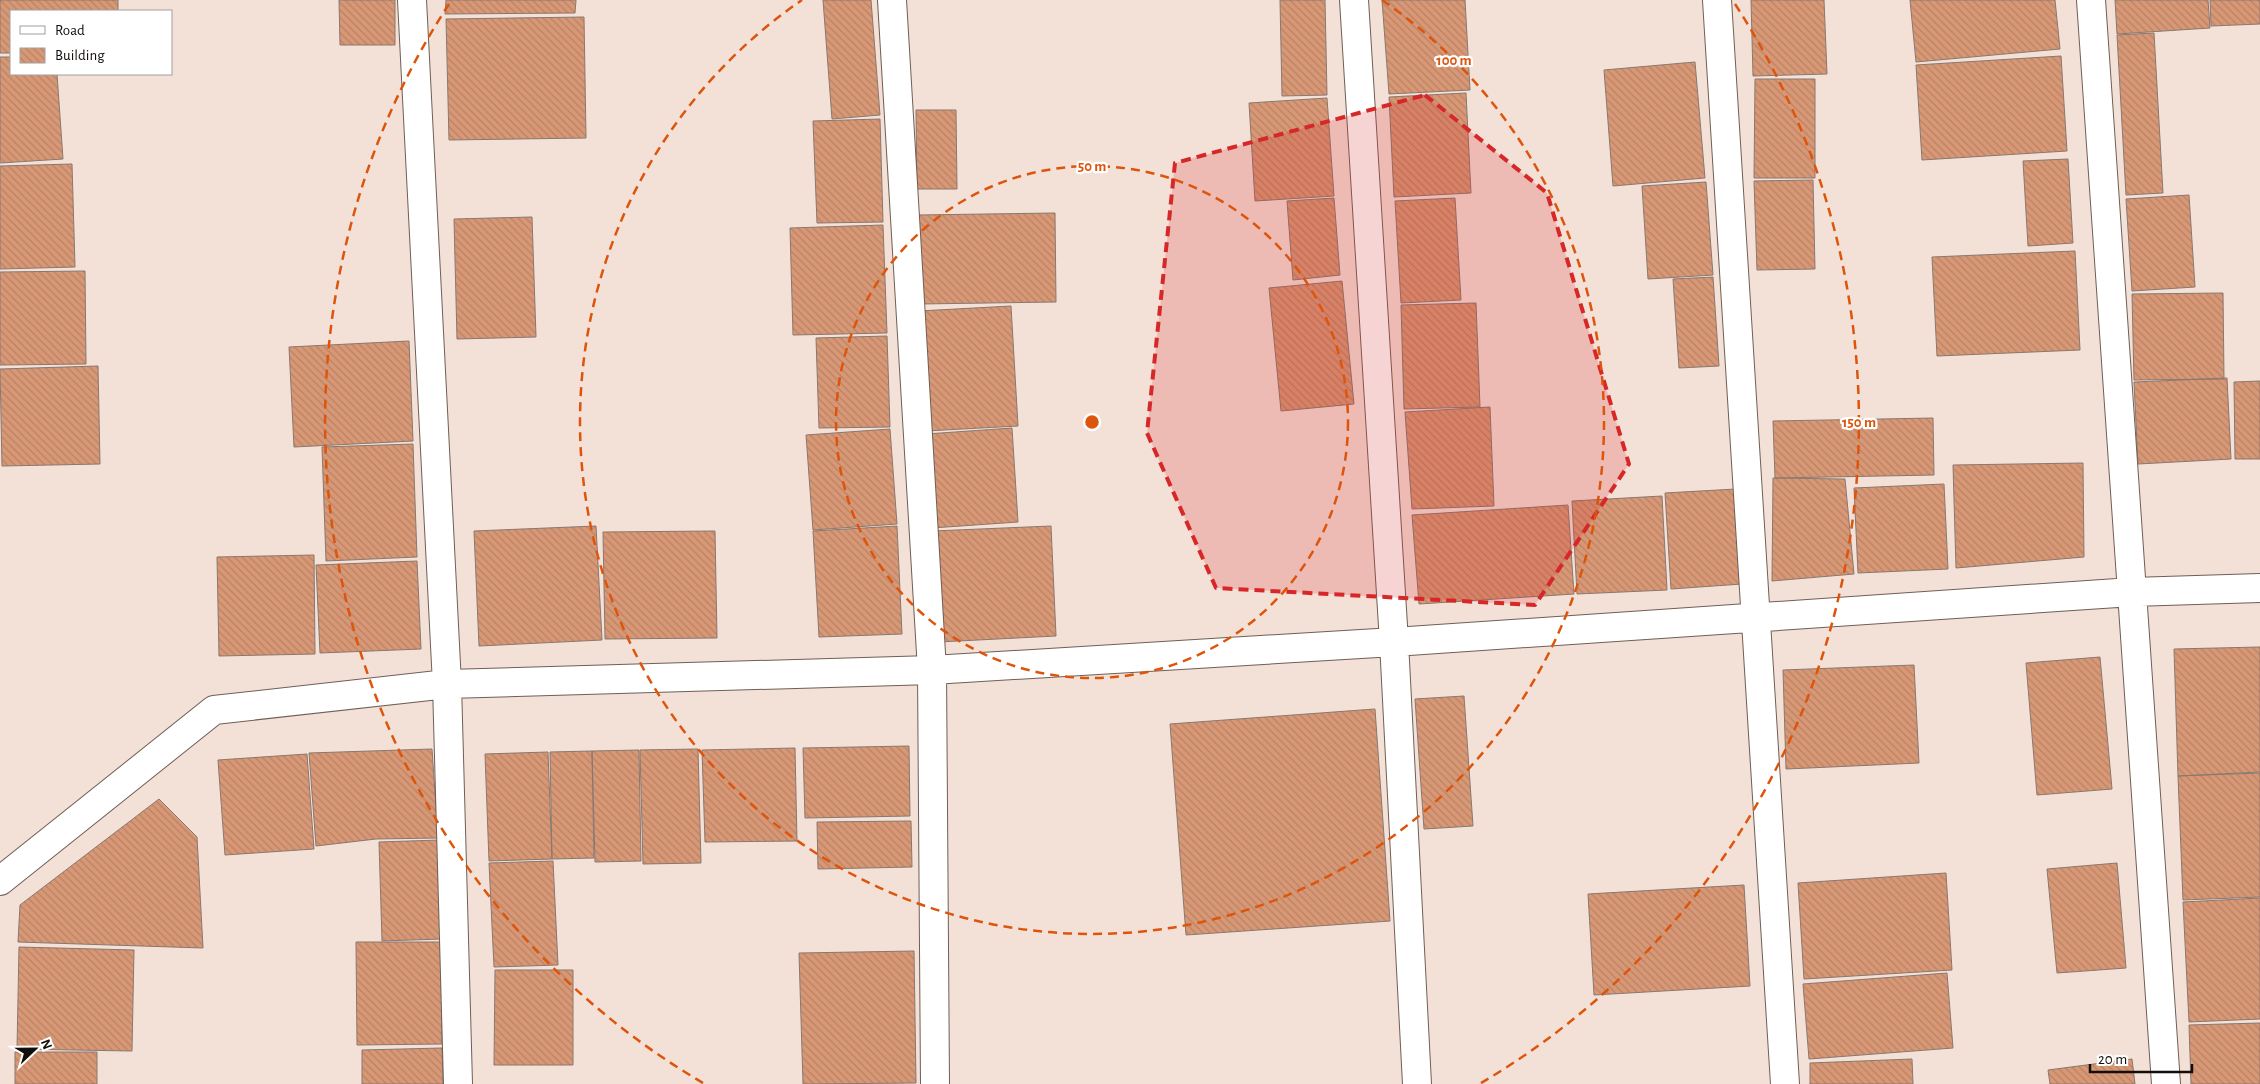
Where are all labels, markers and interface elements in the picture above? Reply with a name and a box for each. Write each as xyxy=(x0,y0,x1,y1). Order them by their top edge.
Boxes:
legend xyxy=(10,10,172,75)
text: Road xyxy=(55,23,85,38)
text: Building xyxy=(55,48,105,63)
text: 100 m xyxy=(1436,53,1472,68)
text: 50 m xyxy=(1078,159,1106,174)
centre of rings xyxy=(1083,413,1101,431)
text: 150 m xyxy=(1842,415,1876,430)
north arrow xyxy=(10,1024,60,1074)
text: N xyxy=(38,1037,54,1052)
scale bar xyxy=(2090,1042,2192,1074)
text: 20 m xyxy=(2098,1052,2127,1067)

